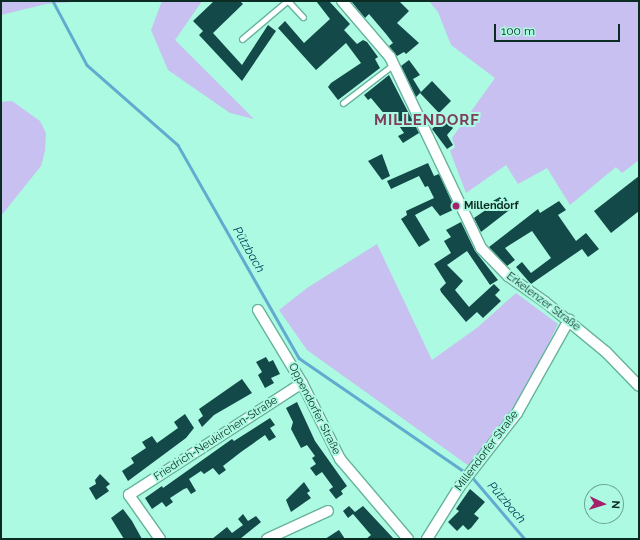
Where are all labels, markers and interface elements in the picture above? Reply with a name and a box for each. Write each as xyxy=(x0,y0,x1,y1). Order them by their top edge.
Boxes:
scale bar xyxy=(496,16,622,42)
text: 100 m xyxy=(501,24,535,38)
district label: MILLENDORF xyxy=(374,112,480,130)
place label: Millendorf xyxy=(464,199,519,213)
marker: Millendorf xyxy=(451,201,461,211)
water label: Pützbach xyxy=(229,224,267,276)
street label: Erkelenzer Straße xyxy=(503,270,583,334)
street label: Oppendorfer Straße xyxy=(285,361,343,457)
street label: Friedrich-Neukirchen-Straße xyxy=(152,394,280,484)
street label: Millendorfer Straße xyxy=(452,408,522,494)
water label: Pützbach xyxy=(484,479,528,527)
north arrow xyxy=(584,484,624,524)
text: N xyxy=(609,500,622,509)

